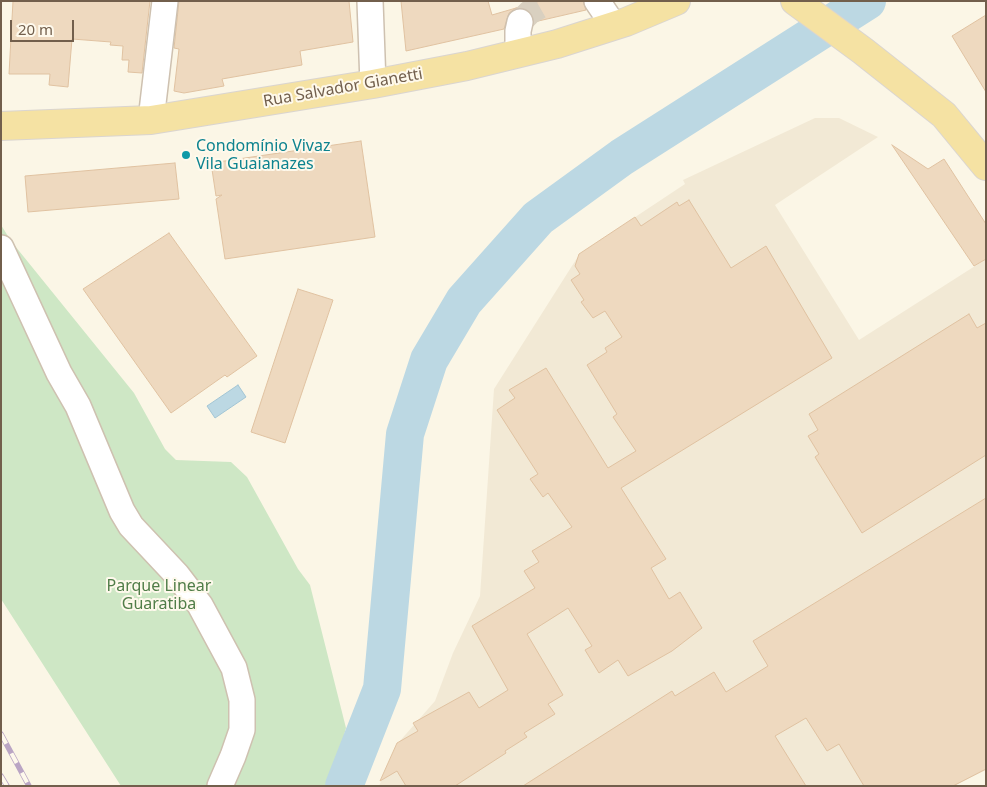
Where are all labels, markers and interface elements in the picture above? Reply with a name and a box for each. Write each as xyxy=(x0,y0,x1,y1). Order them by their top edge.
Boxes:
scale bar xyxy=(12,10,76,42)
text: 20 m xyxy=(18,19,53,39)
street label: Rua Salvador Gianetti xyxy=(262,65,424,111)
place label: Condomínio Vivaz Vila Guaianazes xyxy=(196,136,330,174)
marker: Condomínio Vivaz Vila Guaianazes xyxy=(180,149,192,161)
park label: Parque Linear Guaratiba xyxy=(107,576,211,614)

